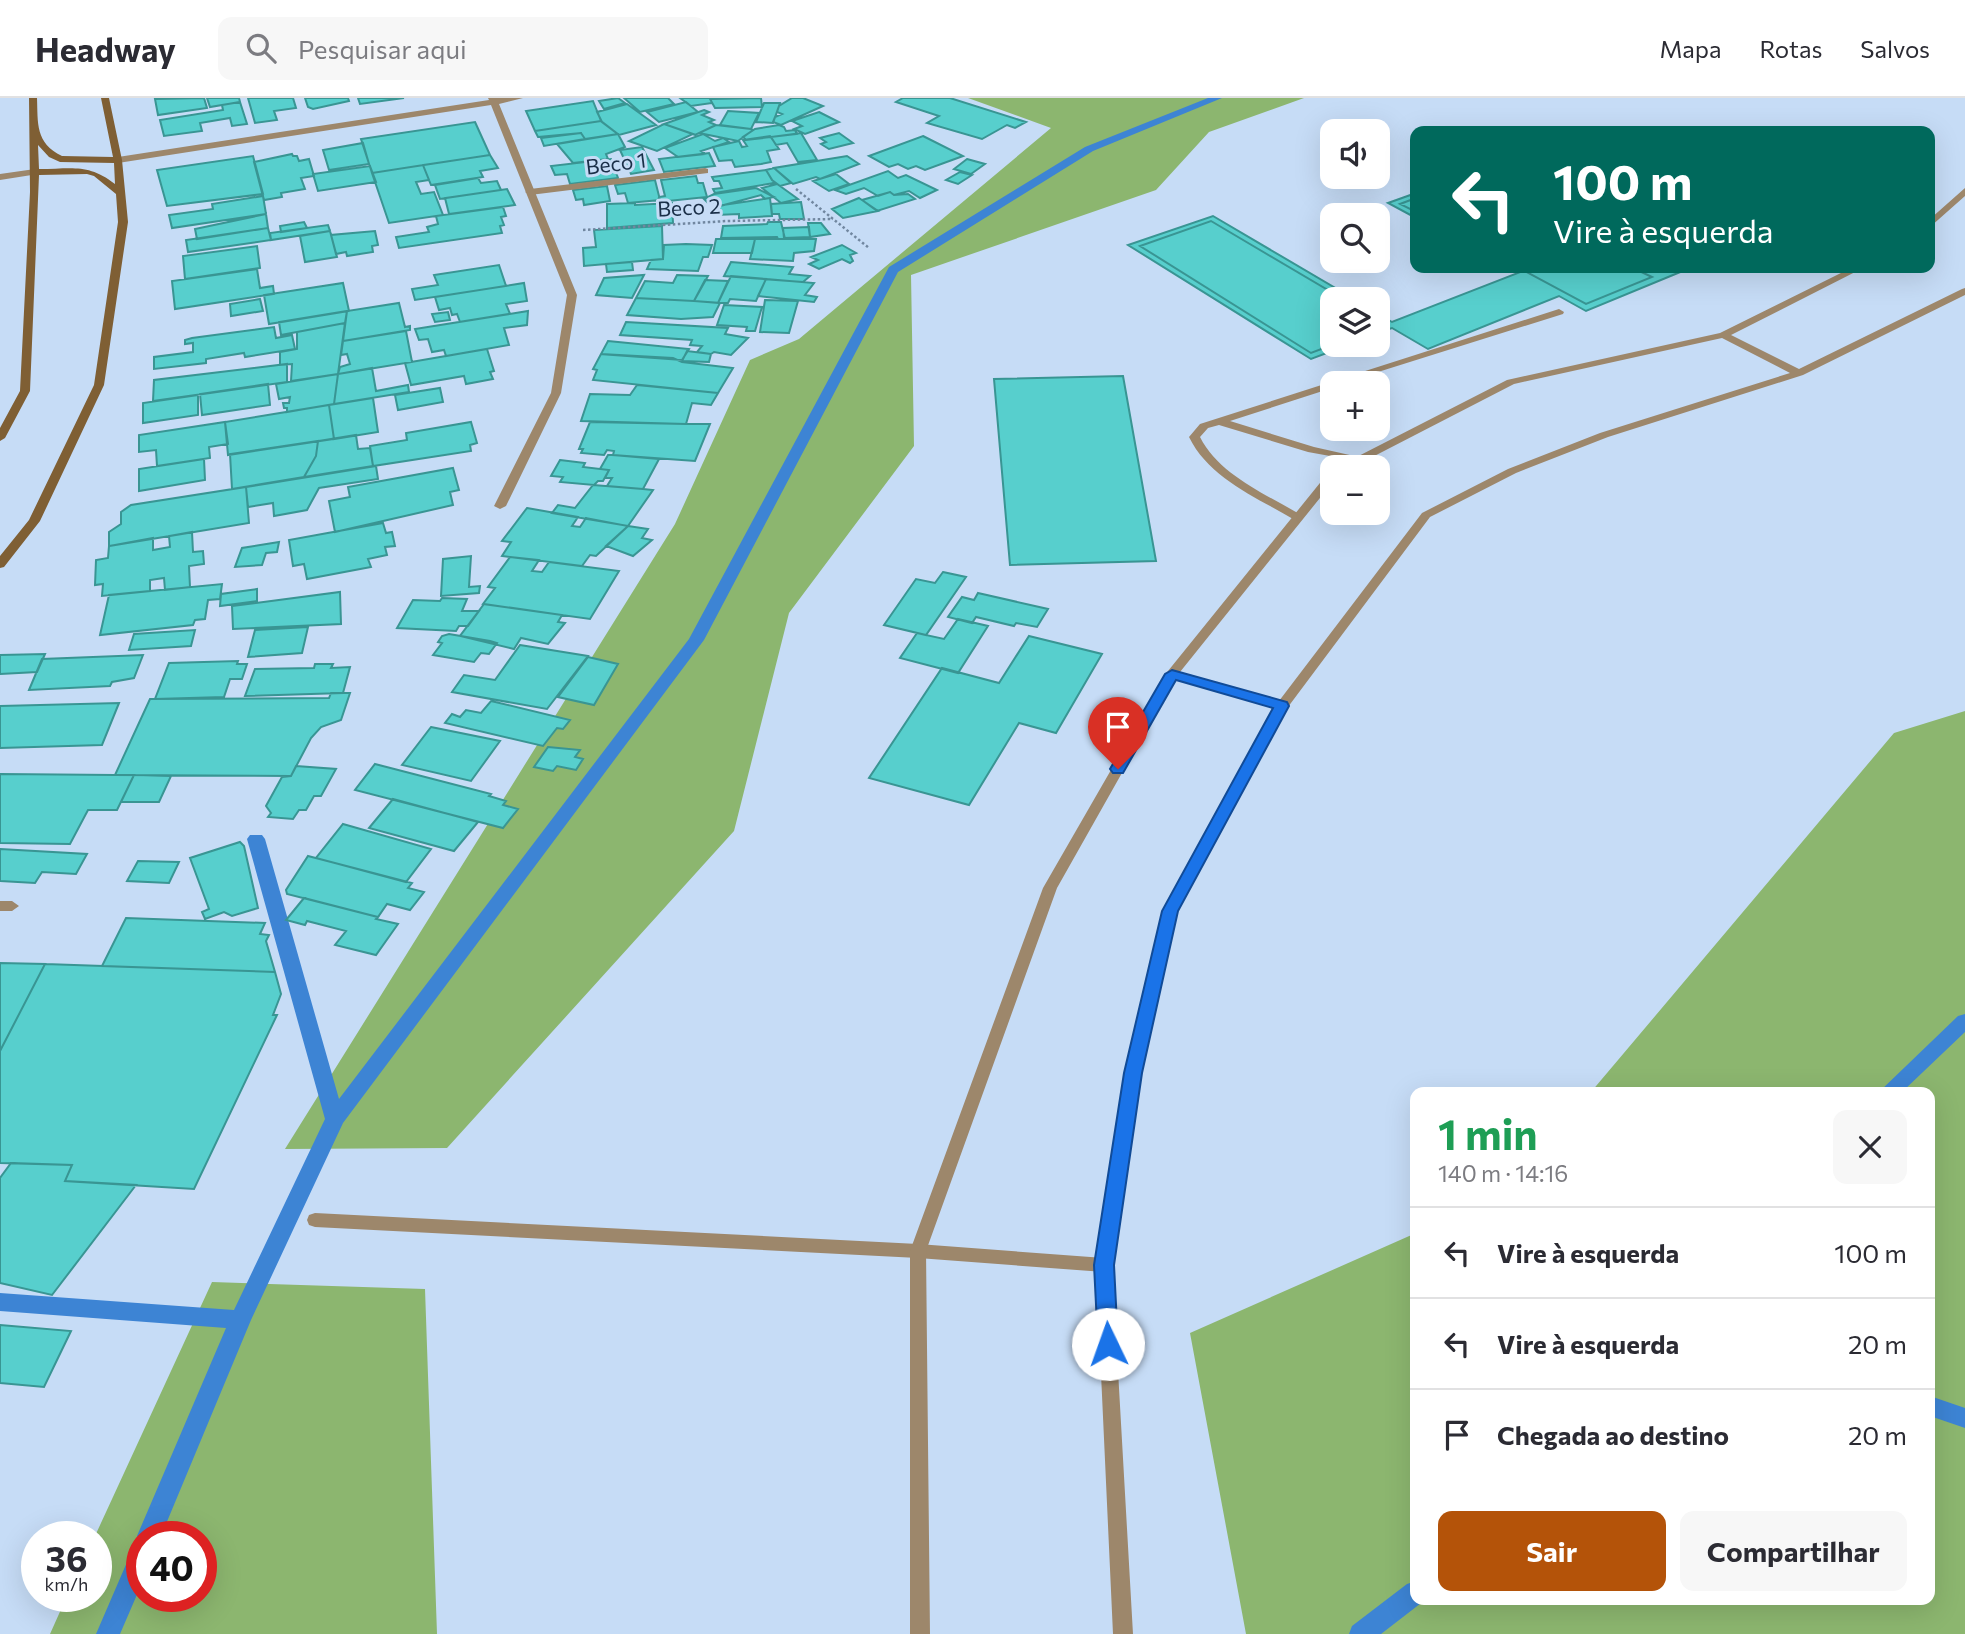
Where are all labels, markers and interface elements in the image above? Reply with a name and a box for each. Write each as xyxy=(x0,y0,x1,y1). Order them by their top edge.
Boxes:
search box xyxy=(218,17,708,80)
text: Headway xyxy=(35,28,176,69)
icon: search xyxy=(242,29,280,67)
text: Pesquisar aqui xyxy=(298,33,467,64)
text: Mapa xyxy=(1660,34,1722,63)
text: Rotas xyxy=(1760,34,1822,63)
text: Salvos xyxy=(1860,34,1930,63)
map controls xyxy=(1320,119,1390,525)
button: sound xyxy=(1320,119,1390,189)
street label: Beco 1 xyxy=(584,146,647,179)
text: 100 m xyxy=(1553,150,1692,210)
icon: left xyxy=(1438,154,1529,245)
street label: Beco 2 xyxy=(657,192,721,221)
button: search xyxy=(1320,203,1390,273)
text: Vire à esquerda xyxy=(1553,210,1774,250)
button: layers xyxy=(1320,287,1390,357)
button: + xyxy=(1320,371,1390,441)
button: − xyxy=(1320,455,1390,525)
pin xyxy=(1088,697,1148,769)
icon: arrive xyxy=(1099,708,1137,746)
text: 1 min xyxy=(1438,1107,1538,1159)
button: close xyxy=(1833,1110,1907,1184)
text: 140 m · 14:16 xyxy=(1438,1159,1568,1187)
icon: left xyxy=(1438,1234,1476,1272)
text: Vire à esquerda xyxy=(1497,1237,1679,1268)
text: 100 m xyxy=(1834,1237,1907,1268)
position arrow xyxy=(1071,1307,1145,1381)
icon: left xyxy=(1438,1325,1476,1363)
text: Vire à esquerda xyxy=(1497,1328,1679,1359)
text: 20 m xyxy=(1848,1328,1907,1359)
icon: arrive xyxy=(1438,1416,1476,1454)
text: Chegada ao destino xyxy=(1497,1419,1729,1450)
text: 20 m xyxy=(1848,1419,1907,1450)
button: Sair xyxy=(1438,1511,1666,1591)
button: Compartilhar xyxy=(1680,1511,1907,1591)
speed limit sign: 40 xyxy=(126,1521,217,1612)
text: 36 xyxy=(46,1536,87,1579)
text: km/h xyxy=(45,1573,88,1595)

